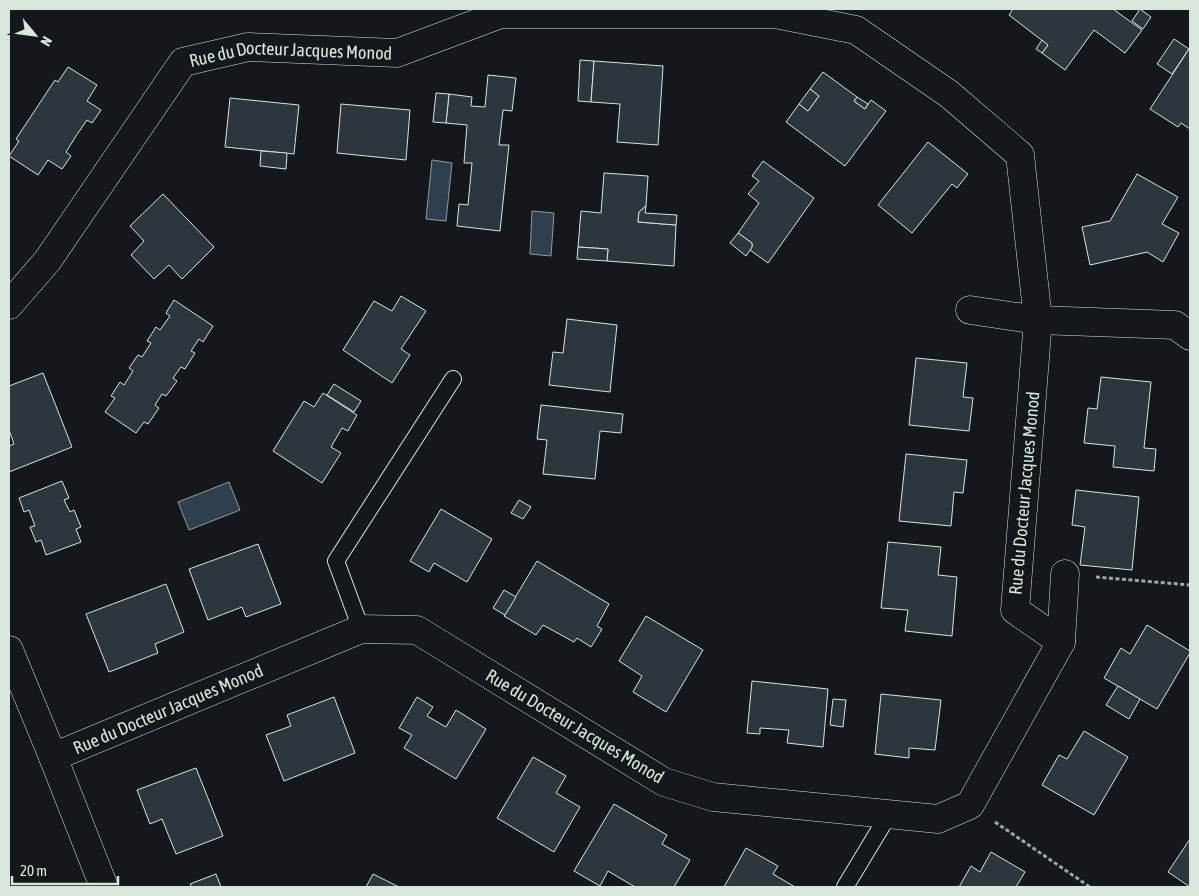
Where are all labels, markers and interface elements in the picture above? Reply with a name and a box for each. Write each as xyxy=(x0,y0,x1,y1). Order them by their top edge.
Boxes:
north arrow xyxy=(10,10,60,60)
text: N xyxy=(37,34,55,49)
street label: Rue du Docteur Jacques Monod xyxy=(187,36,393,71)
street label: Rue du Docteur Jacques Monod xyxy=(1005,390,1043,596)
street label: Rue du Docteur Jacques Monod xyxy=(70,659,266,759)
street label: Rue du Docteur Jacques Monod xyxy=(482,664,668,788)
scale bar xyxy=(12,854,119,886)
text: 20 m xyxy=(20,862,47,879)

